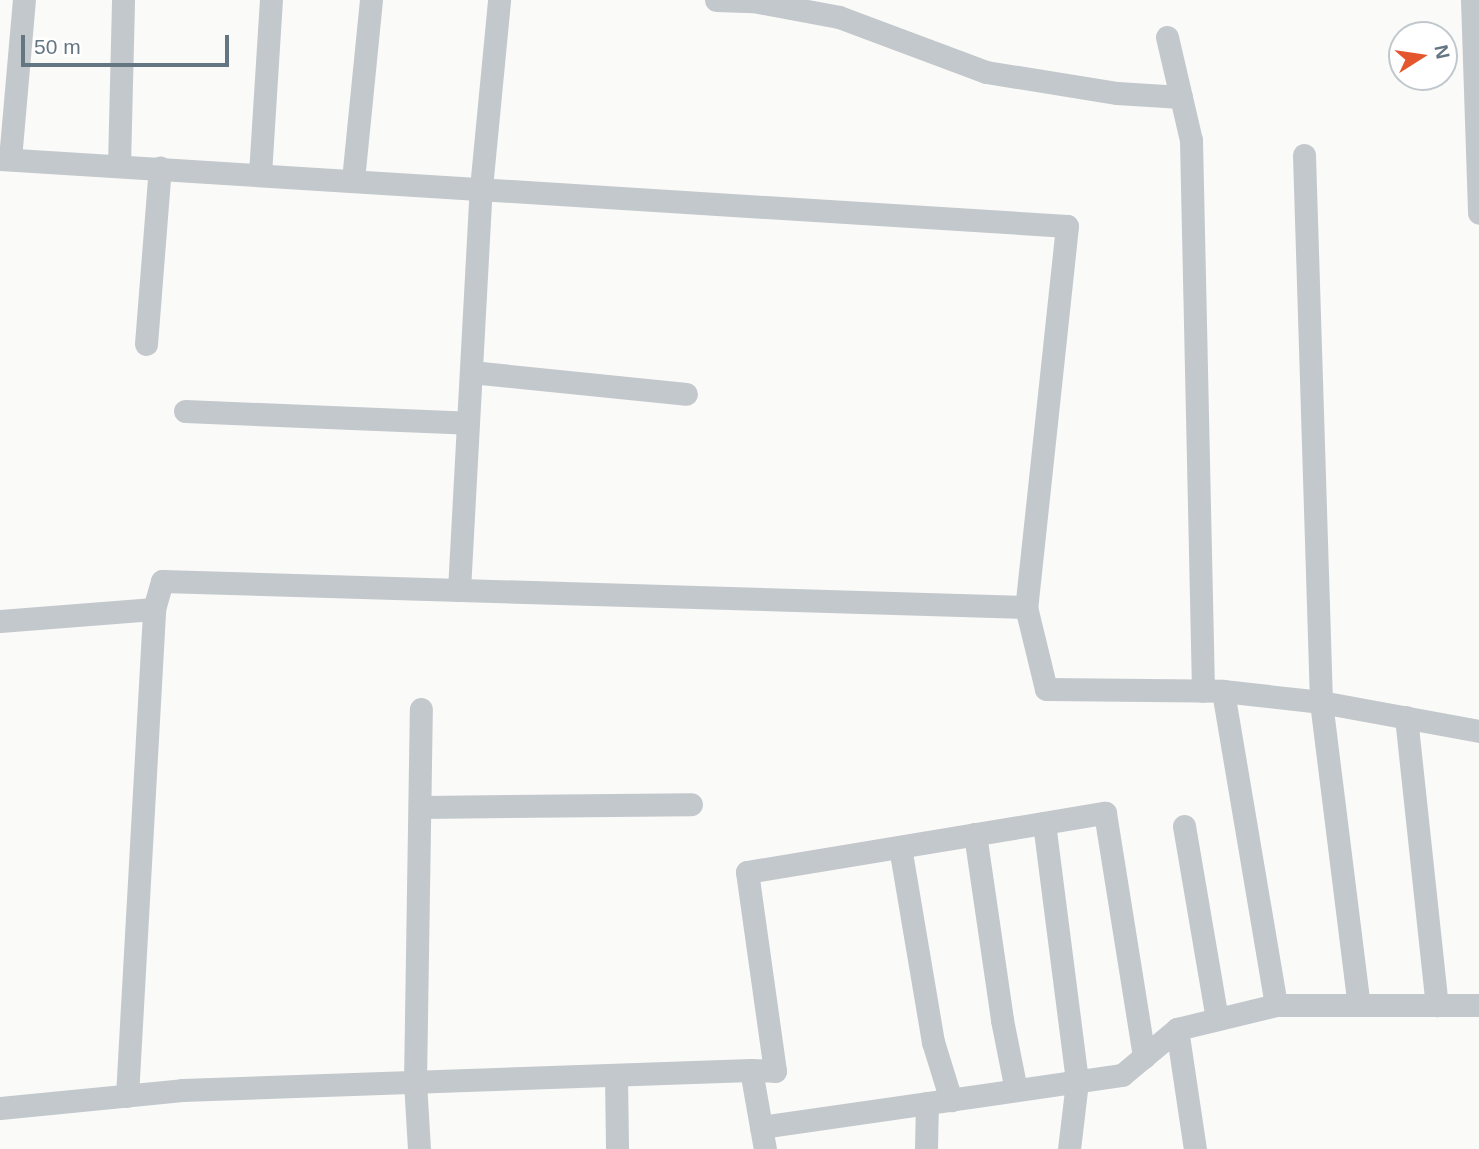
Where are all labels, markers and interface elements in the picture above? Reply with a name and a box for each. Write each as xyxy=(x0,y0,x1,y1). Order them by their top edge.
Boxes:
scale bar xyxy=(24,21,233,65)
north arrow xyxy=(1388,21,1458,91)
text: 50 m xyxy=(34,35,81,58)
text: N xyxy=(1430,43,1454,61)

